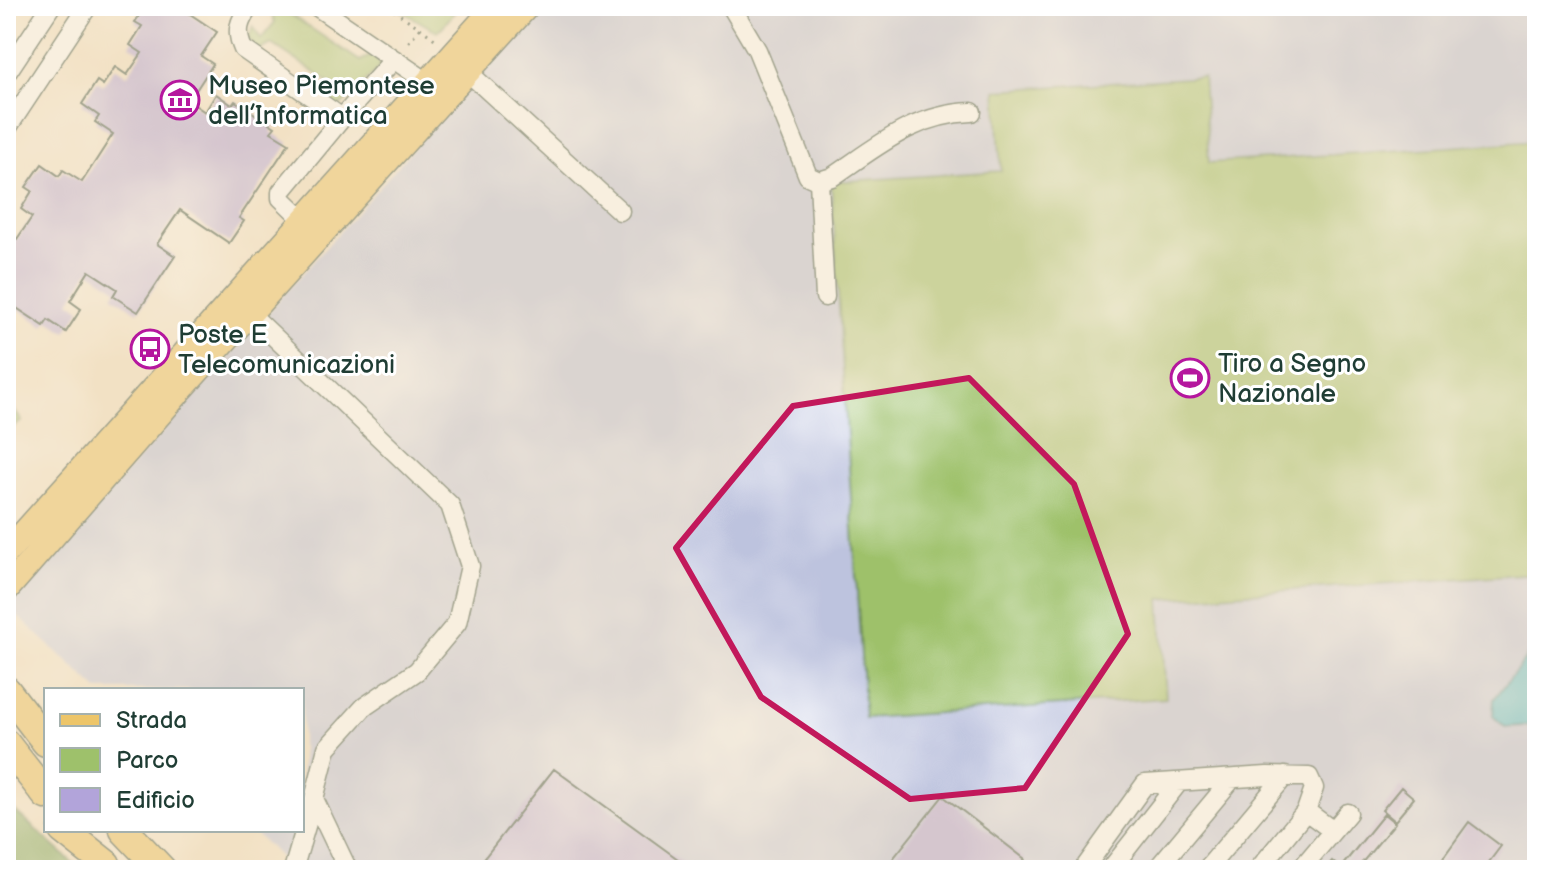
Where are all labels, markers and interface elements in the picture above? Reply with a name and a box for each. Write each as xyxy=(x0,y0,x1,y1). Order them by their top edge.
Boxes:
place label: Museo Piemontese dell’Informatica xyxy=(208,71,435,132)
museum icon: Museo Piemontese dell’Informatica xyxy=(159,79,201,121)
place label: Poste E Telecomunicazioni xyxy=(178,320,395,381)
bus stop icon: Poste E Telecomunicazioni xyxy=(129,328,171,370)
place label: Tiro a Segno Nazionale xyxy=(1218,349,1366,410)
sports icon: Tiro a Segno Nazionale xyxy=(1169,357,1211,399)
legend xyxy=(44,688,304,832)
text: Strada xyxy=(116,706,187,735)
text: Parco xyxy=(116,746,178,775)
text: Edificio xyxy=(116,786,195,815)

